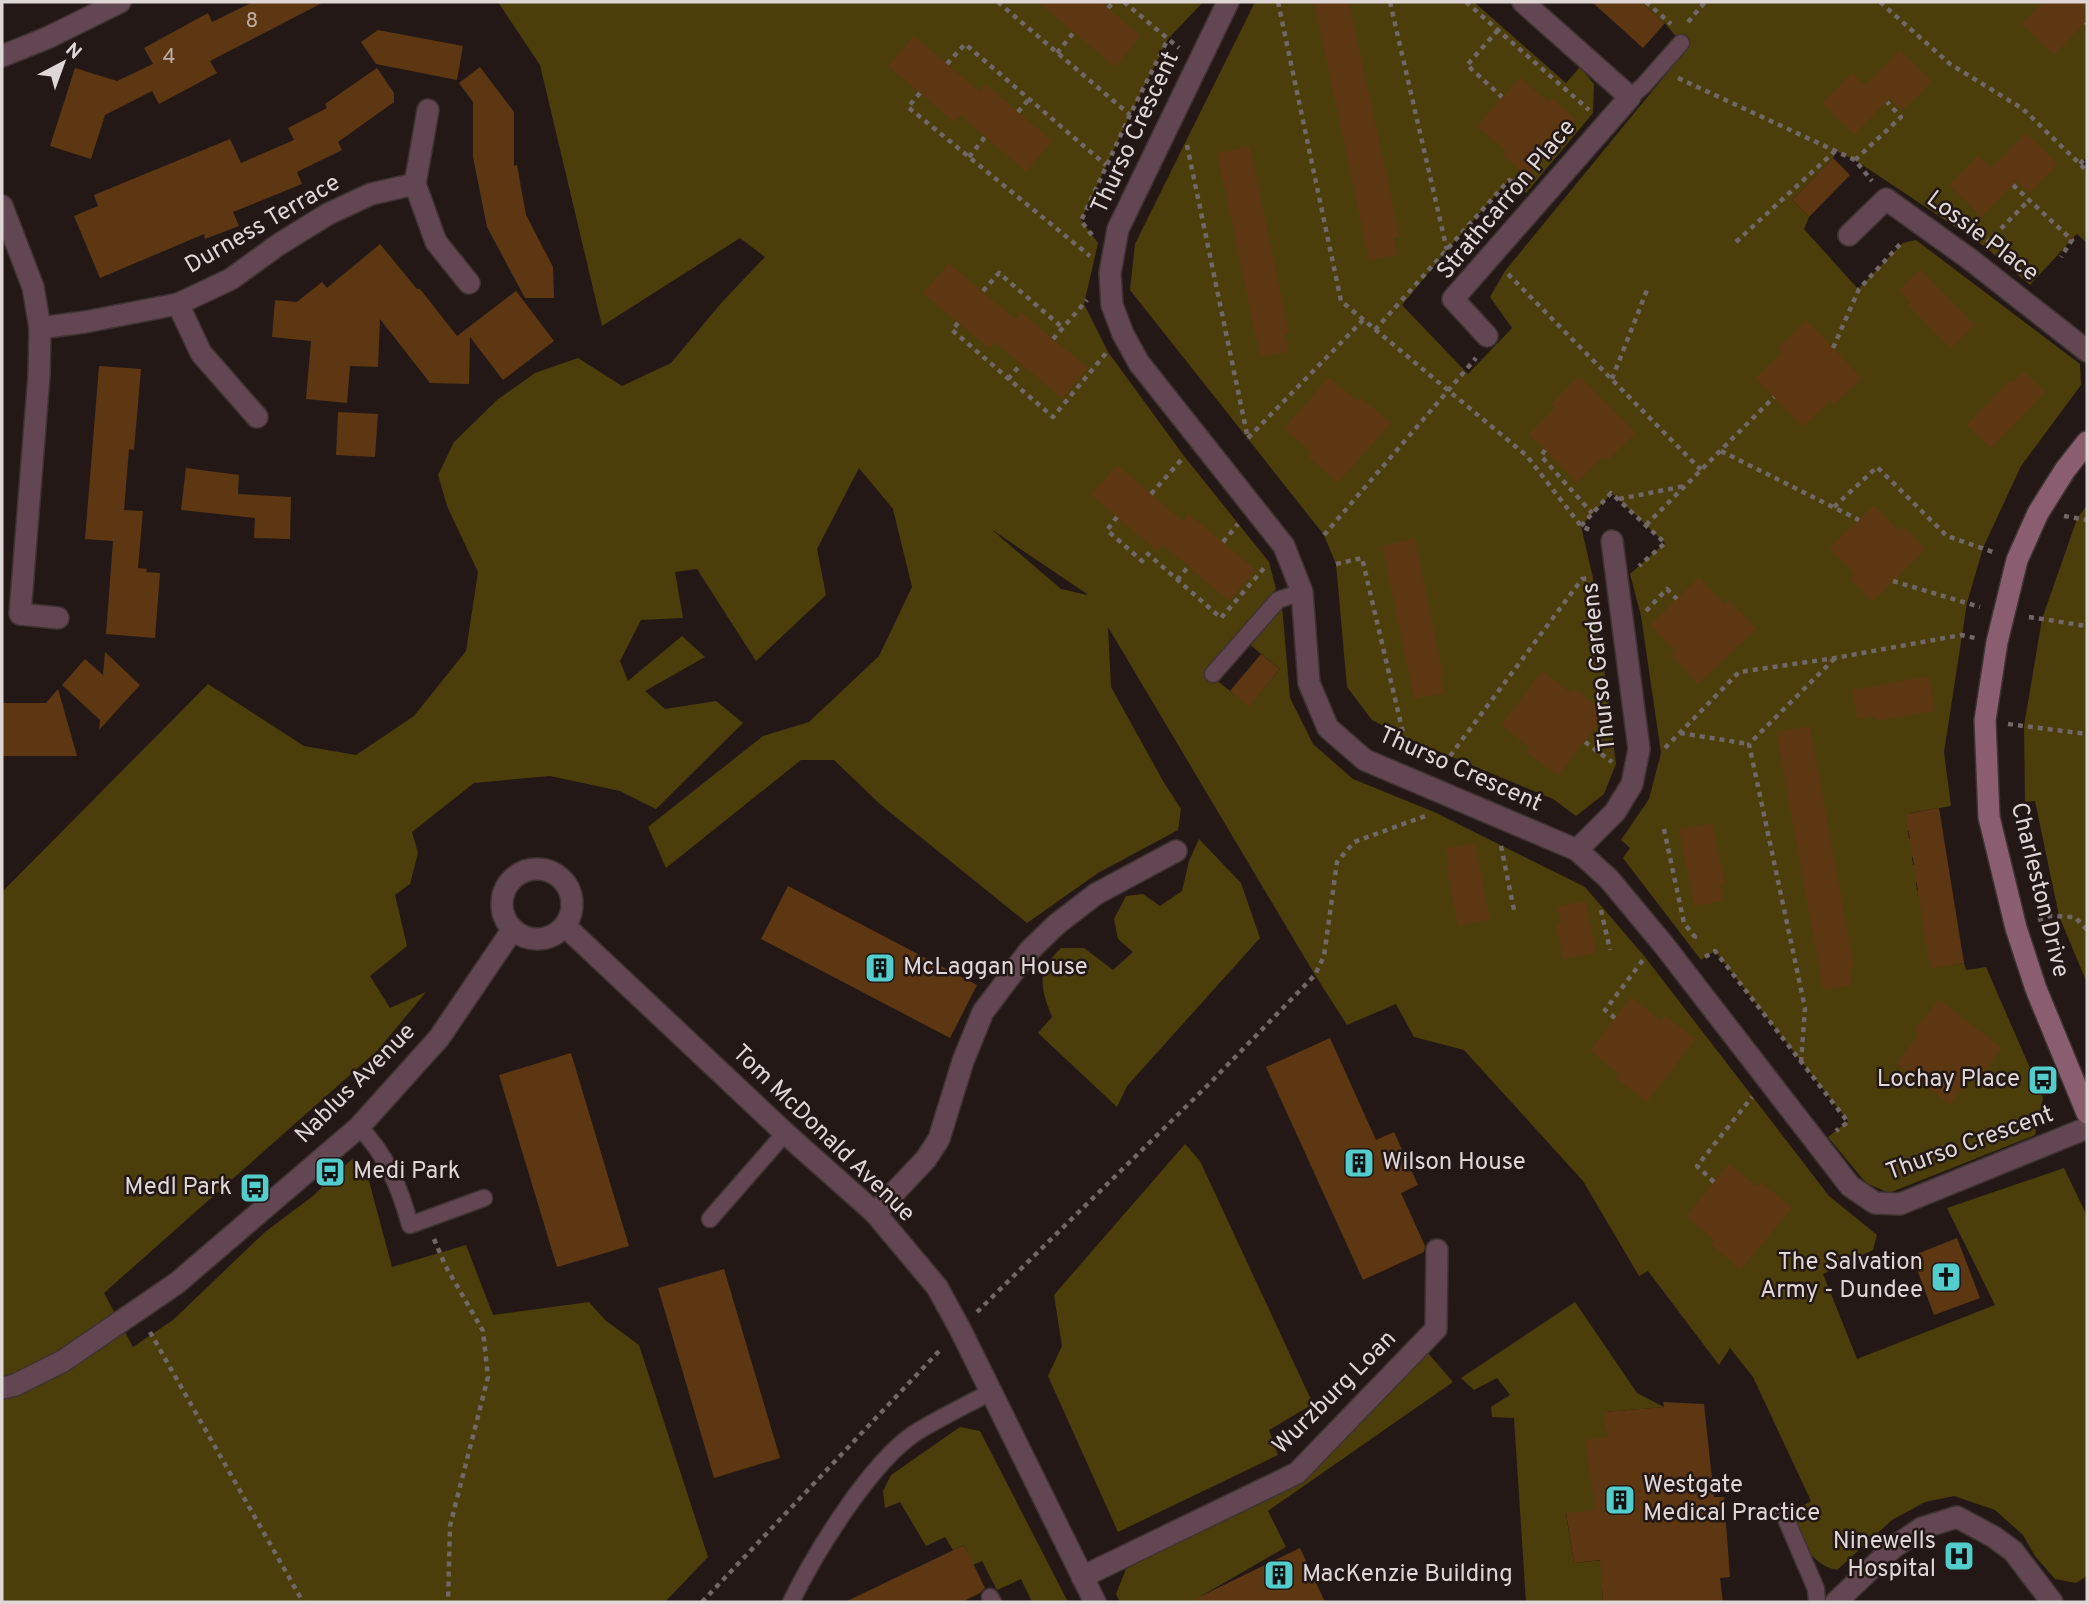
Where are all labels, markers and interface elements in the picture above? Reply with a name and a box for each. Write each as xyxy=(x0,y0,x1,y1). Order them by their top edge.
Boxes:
house number: 8 xyxy=(246,8,258,35)
north arrow xyxy=(28,28,98,98)
text: N xyxy=(60,38,86,65)
house number: 4 xyxy=(162,44,176,71)
street label: Thurso Crescent xyxy=(1085,47,1187,219)
street label: Strathcarron Place xyxy=(1431,114,1583,286)
street label: Durness Terrace xyxy=(180,168,346,282)
street label: Lossie Place xyxy=(1920,185,2044,289)
street label: Thurso Gardens xyxy=(1576,581,1624,753)
street label: Thurso Crescent xyxy=(1374,721,1546,819)
street label: Charleston Drive xyxy=(2003,799,2075,981)
building icon: McLaggan House xyxy=(863,951,897,985)
place label: McLaggan House xyxy=(903,953,1088,983)
street label: Nablus Avenue xyxy=(289,1017,423,1151)
street label: Tom McDonald Avenue xyxy=(725,1039,921,1229)
bus stop icon: Lochay Place xyxy=(2026,1063,2060,1097)
place label: Lochay Place xyxy=(1877,1065,2020,1095)
street label: Thurso Crescent xyxy=(1882,1100,2058,1188)
building icon: Wilson House xyxy=(1342,1146,1376,1180)
place label: Wilson House xyxy=(1382,1148,1526,1178)
bus stop icon: Medi Park xyxy=(313,1155,347,1189)
place label: Medi Park xyxy=(353,1157,460,1187)
bus stop icon: Medl Park xyxy=(238,1171,272,1205)
place label: Medl Park xyxy=(124,1173,232,1203)
place label: The Salvation Army - Dundee xyxy=(1760,1248,1923,1306)
church icon: The Salvation Army - Dundee xyxy=(1929,1260,1963,1294)
street label: Wurzburg Loan xyxy=(1267,1325,1403,1461)
place label: Westgate Medical Practice xyxy=(1643,1471,1820,1529)
building icon: Westgate Medical Practice xyxy=(1603,1483,1637,1517)
place label: Ninewells Hospital xyxy=(1833,1527,1936,1585)
hospital icon: Ninewells Hospital xyxy=(1942,1539,1976,1573)
building icon: MacKenzie Building xyxy=(1262,1558,1296,1592)
place label: MacKenzie Building xyxy=(1302,1560,1513,1590)

